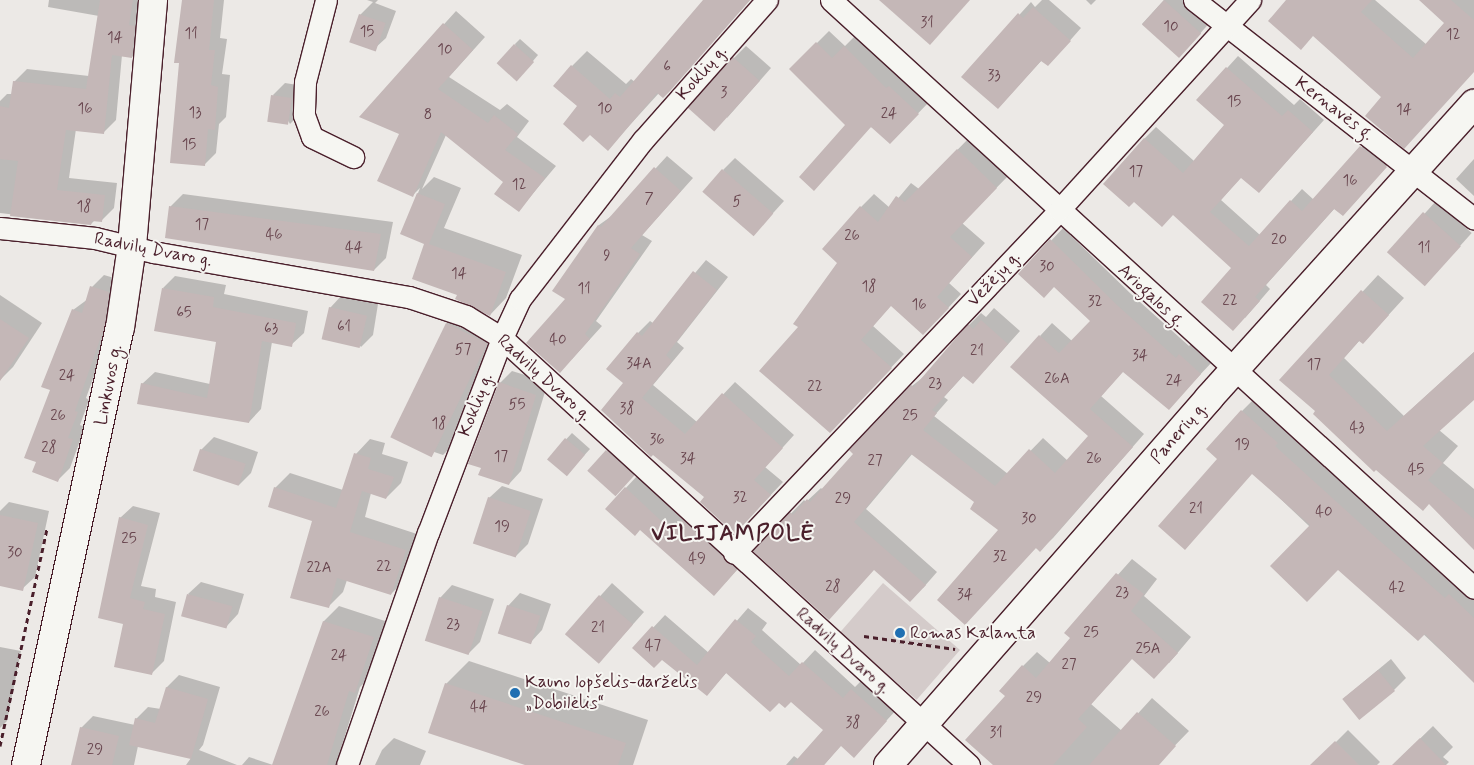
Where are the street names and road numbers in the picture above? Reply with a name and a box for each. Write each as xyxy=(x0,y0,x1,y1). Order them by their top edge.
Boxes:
street label: Koklių g. xyxy=(672,41,732,105)
street label: Kernavės g. xyxy=(1291,73,1377,145)
street label: Radvilų Dvaro g. xyxy=(92,228,214,272)
street label: Vežėjų g. xyxy=(963,247,1025,311)
street label: Ariogalos g. xyxy=(1113,260,1189,332)
street label: Radvilų Dvaro g. xyxy=(492,330,596,426)
street label: Linkuvos g. xyxy=(91,344,127,426)
street label: Koklių g. xyxy=(454,370,498,440)
street label: Panerių g. xyxy=(1146,398,1212,468)
street label: Radvilų Dvaro g. xyxy=(791,603,895,699)

